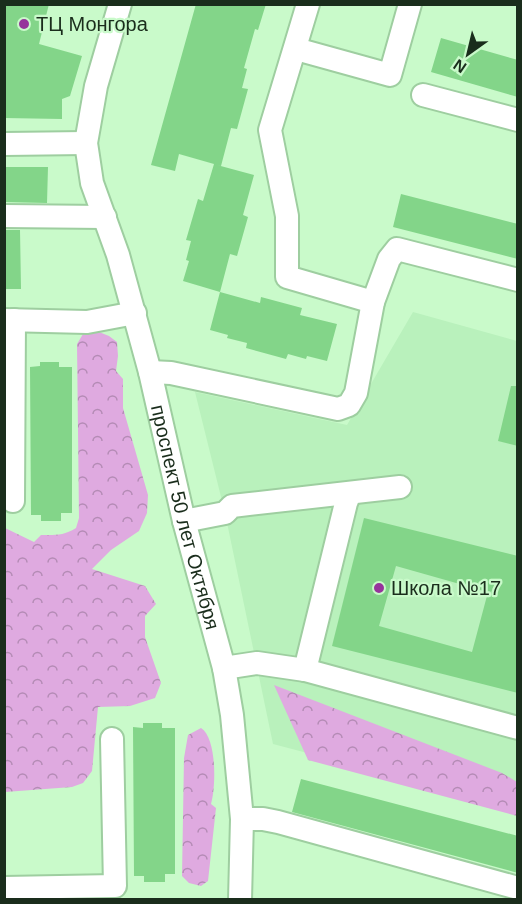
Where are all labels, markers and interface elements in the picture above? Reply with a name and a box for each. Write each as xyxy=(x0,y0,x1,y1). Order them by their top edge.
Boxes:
place label: ТЦ Монгора xyxy=(36,13,149,35)
marker: ТЦ Монгора xyxy=(17,17,31,31)
north arrow xyxy=(438,24,498,84)
text: N xyxy=(450,56,469,76)
street label: проспект 50 лет Октября xyxy=(147,402,224,632)
place label: Школа №17 xyxy=(391,577,501,599)
marker: Школа №17 xyxy=(372,581,386,595)

